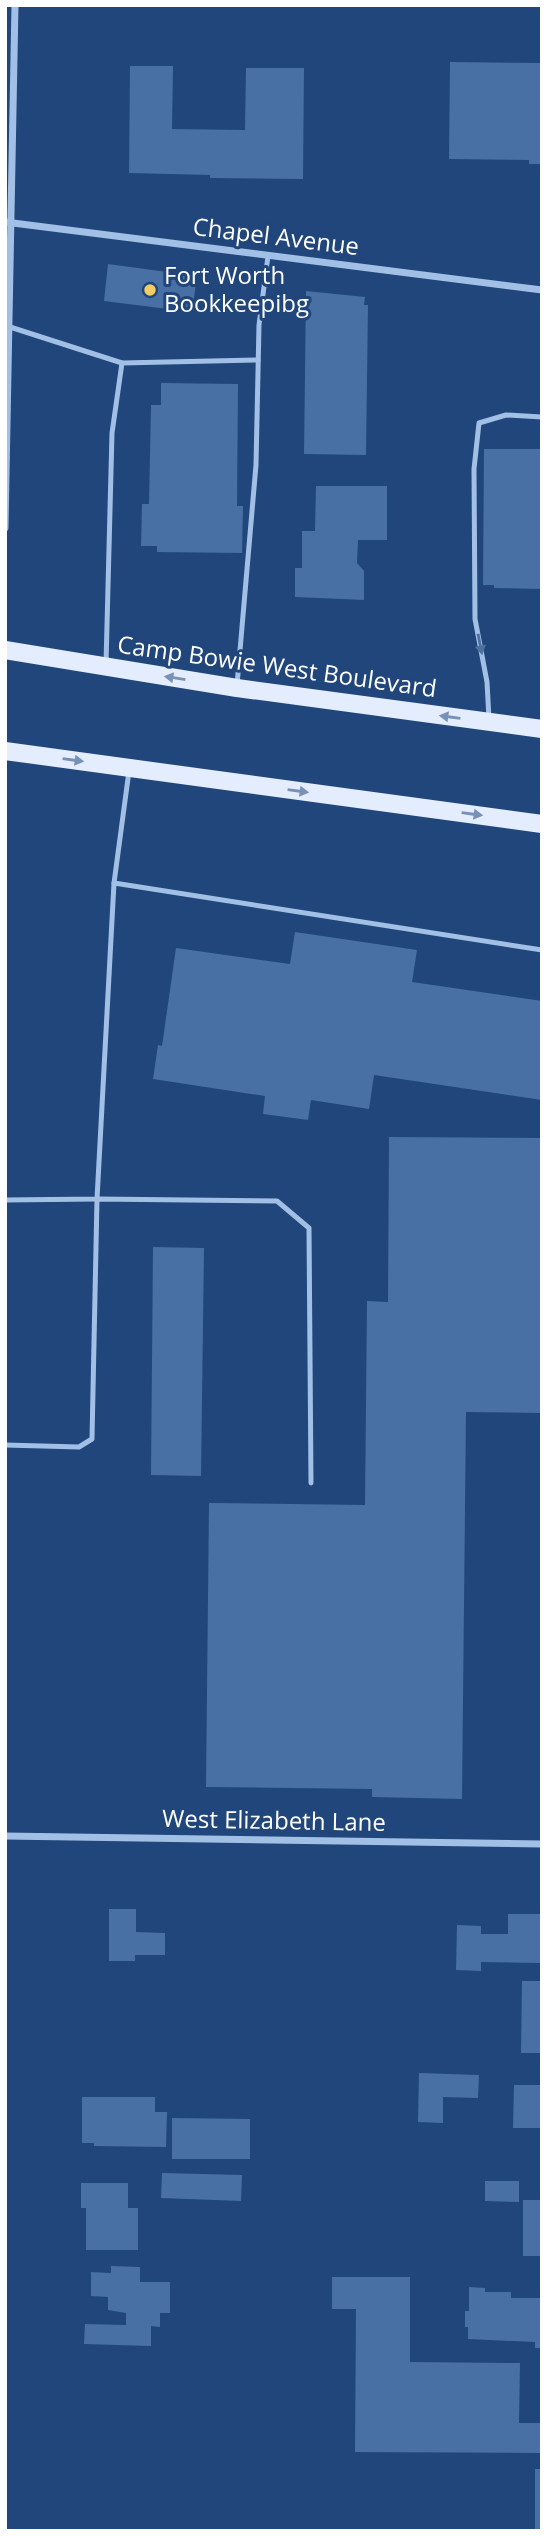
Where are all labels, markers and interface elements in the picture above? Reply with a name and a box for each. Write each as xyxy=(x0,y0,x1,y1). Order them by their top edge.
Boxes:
street label: Chapel Avenue xyxy=(191,209,361,262)
place label: Fort Worth Bookkeepibg xyxy=(164,258,309,319)
marker: Fort Worth Bookkeepibg xyxy=(142,282,158,298)
street label: Camp Bowie West Boulevard xyxy=(116,627,439,704)
one-way arrow xyxy=(474,633,485,655)
one-way arrow xyxy=(164,672,186,683)
one-way arrow xyxy=(439,711,461,722)
one-way arrow xyxy=(62,754,84,765)
one-way arrow xyxy=(287,785,309,796)
one-way arrow xyxy=(461,809,483,820)
street label: West Elizabeth Lane xyxy=(162,1801,386,1838)

